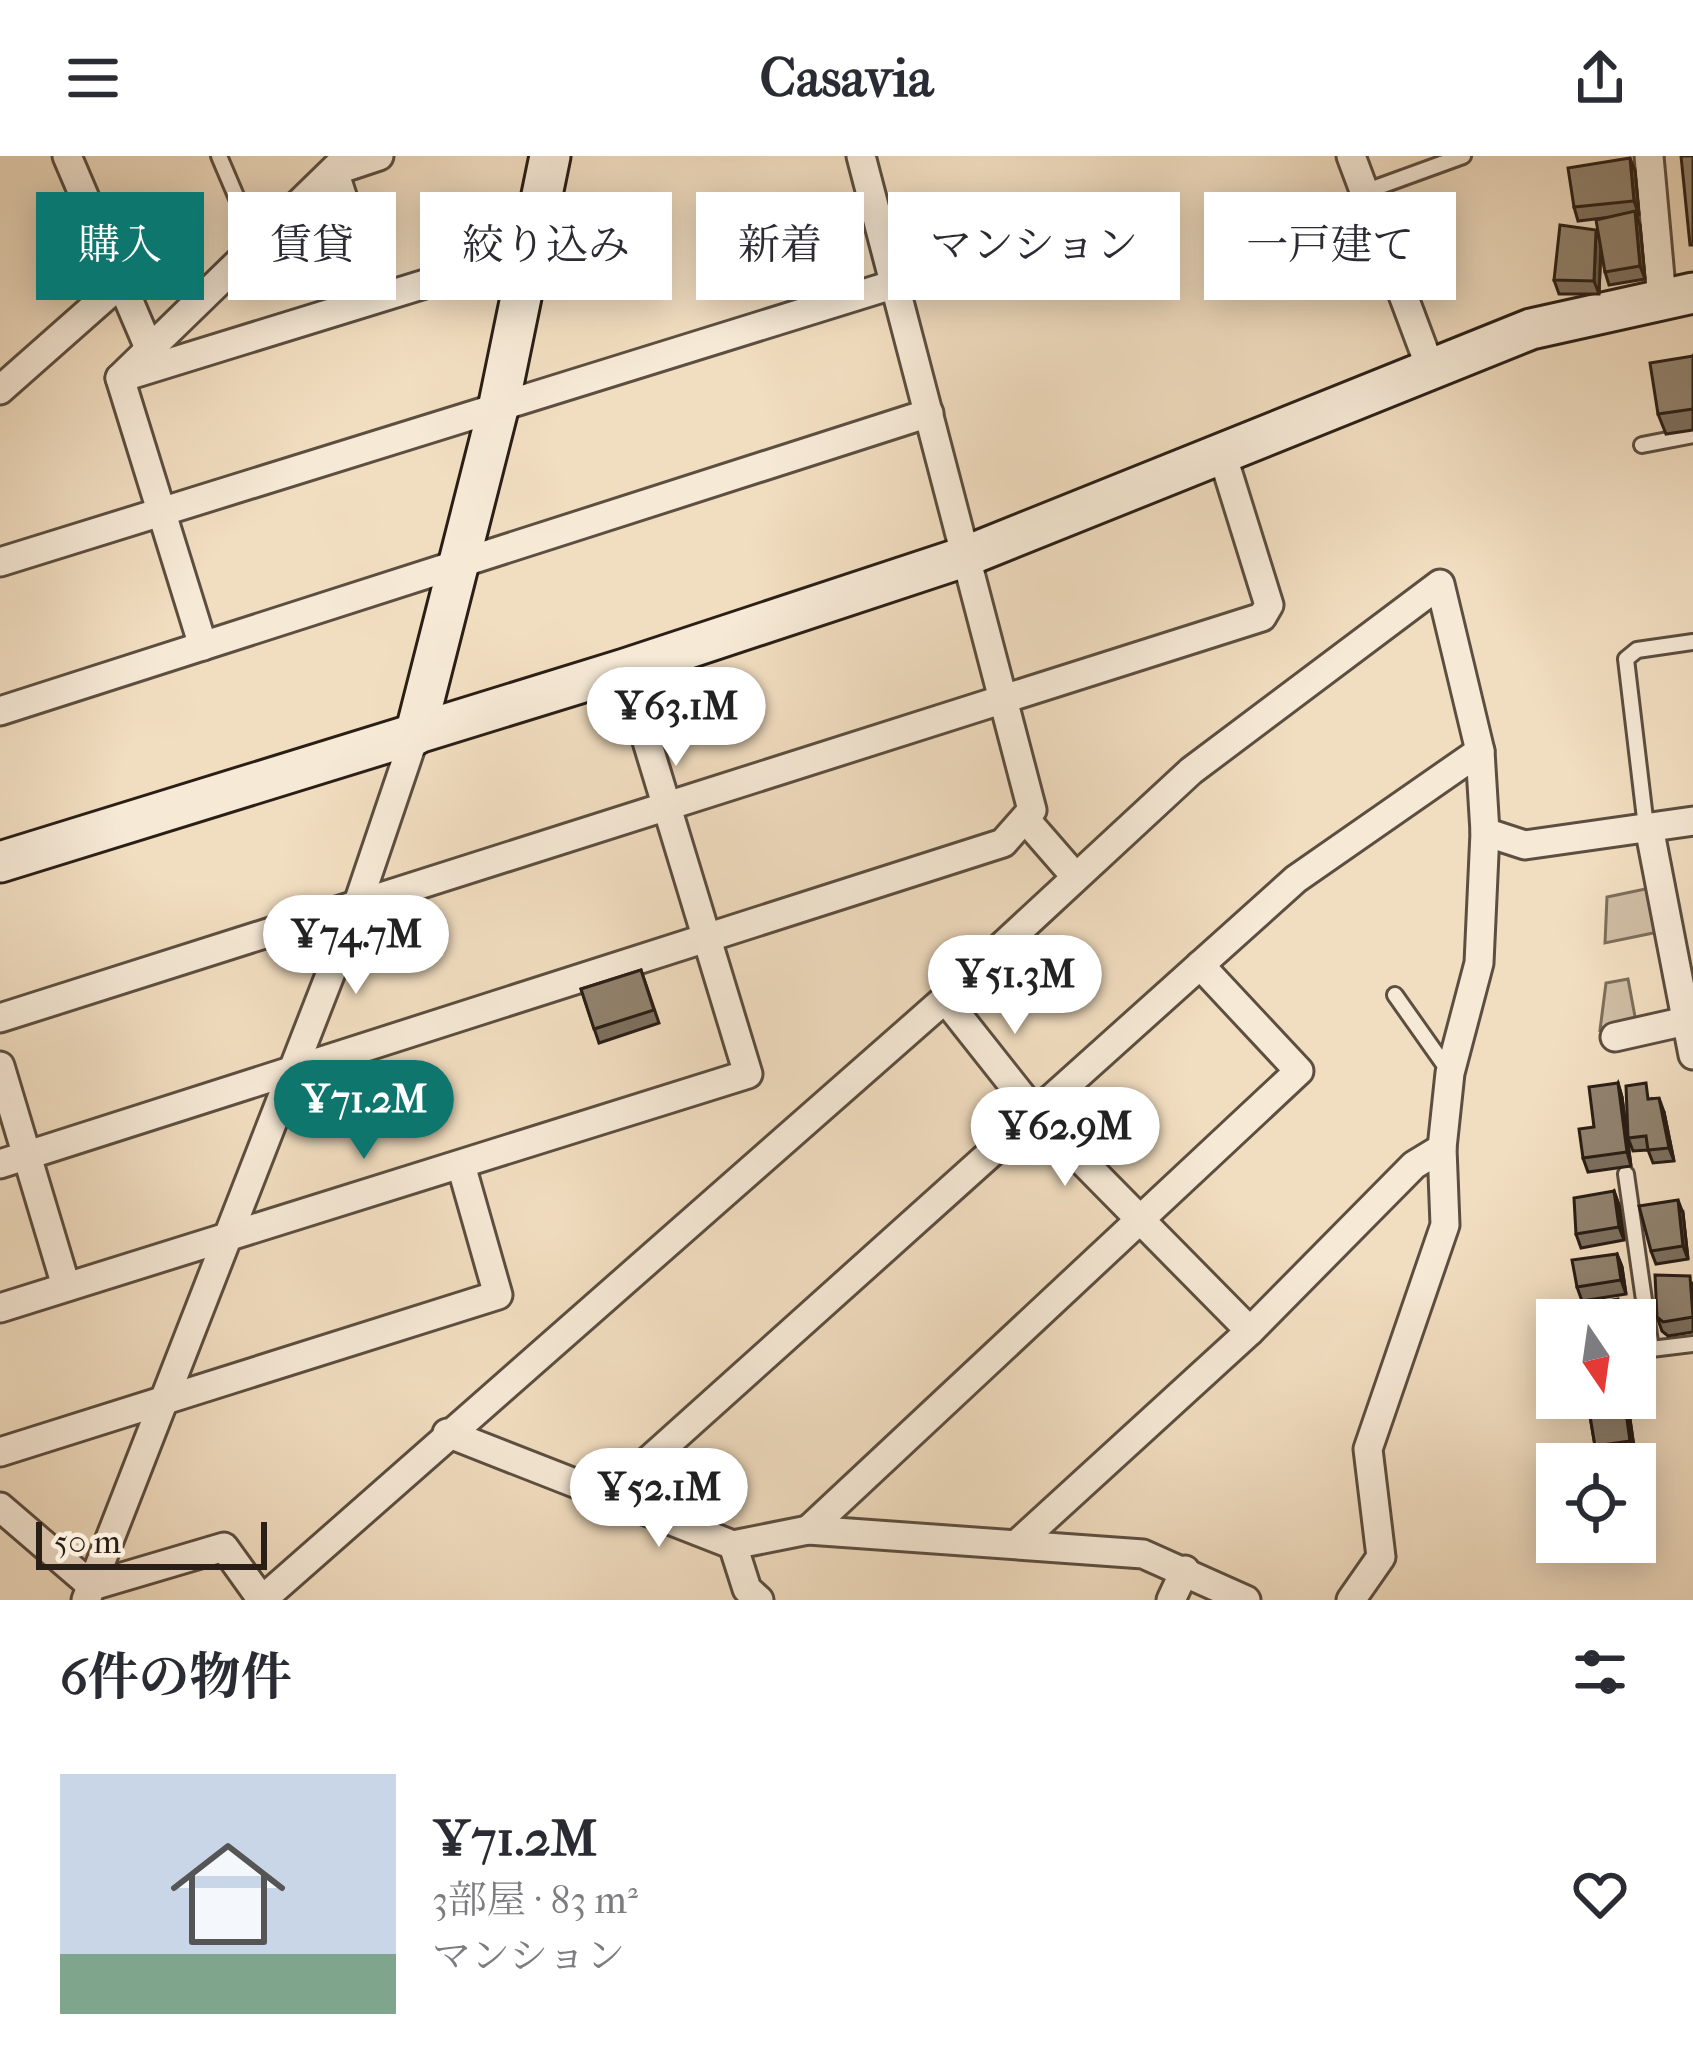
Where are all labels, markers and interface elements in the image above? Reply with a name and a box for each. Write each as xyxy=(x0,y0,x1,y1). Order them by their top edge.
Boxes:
icon: menu xyxy=(60,45,126,111)
icon: share xyxy=(1567,45,1633,111)
text: Casavia xyxy=(760,47,933,110)
chip: 購入 xyxy=(36,192,204,300)
chip: 賃貸 xyxy=(228,192,396,300)
chip: 絞り込み xyxy=(420,192,672,300)
chip: 新着 xyxy=(696,192,864,300)
chip: マンション xyxy=(888,192,1180,300)
chip: 一戸建て xyxy=(1204,192,1456,300)
pin: ¥63.1M xyxy=(578,667,774,769)
text: ¥63.1M xyxy=(614,683,738,729)
pin: ¥74.7M xyxy=(258,895,454,997)
text: ¥74.7M xyxy=(290,911,422,957)
pin: ¥51.3M xyxy=(917,935,1113,1037)
text: ¥51.3M xyxy=(955,951,1075,997)
pin: ¥71.2M xyxy=(266,1060,462,1162)
text: ¥71.2M xyxy=(301,1076,427,1122)
pin: ¥62.9M xyxy=(967,1087,1163,1189)
text: ¥62.9M xyxy=(998,1103,1132,1149)
north arrow xyxy=(1536,1299,1656,1419)
map controls xyxy=(1536,1299,1656,1563)
button: locate xyxy=(1536,1443,1656,1563)
pin: ¥52.1M xyxy=(561,1448,757,1550)
text: ¥52.1M xyxy=(597,1464,721,1510)
scale bar xyxy=(36,1516,267,1569)
text: 50 m xyxy=(54,1523,121,1562)
icon: filters xyxy=(1567,1639,1633,1705)
text: 6件の物件 xyxy=(60,1647,292,1707)
text: ¥71.2M xyxy=(432,1808,597,1868)
icon: home xyxy=(156,1822,300,1966)
icon: heart xyxy=(1567,1861,1633,1927)
text: 3部屋 · 83 m² xyxy=(432,1877,638,1923)
text: マンション xyxy=(432,1933,625,1979)

